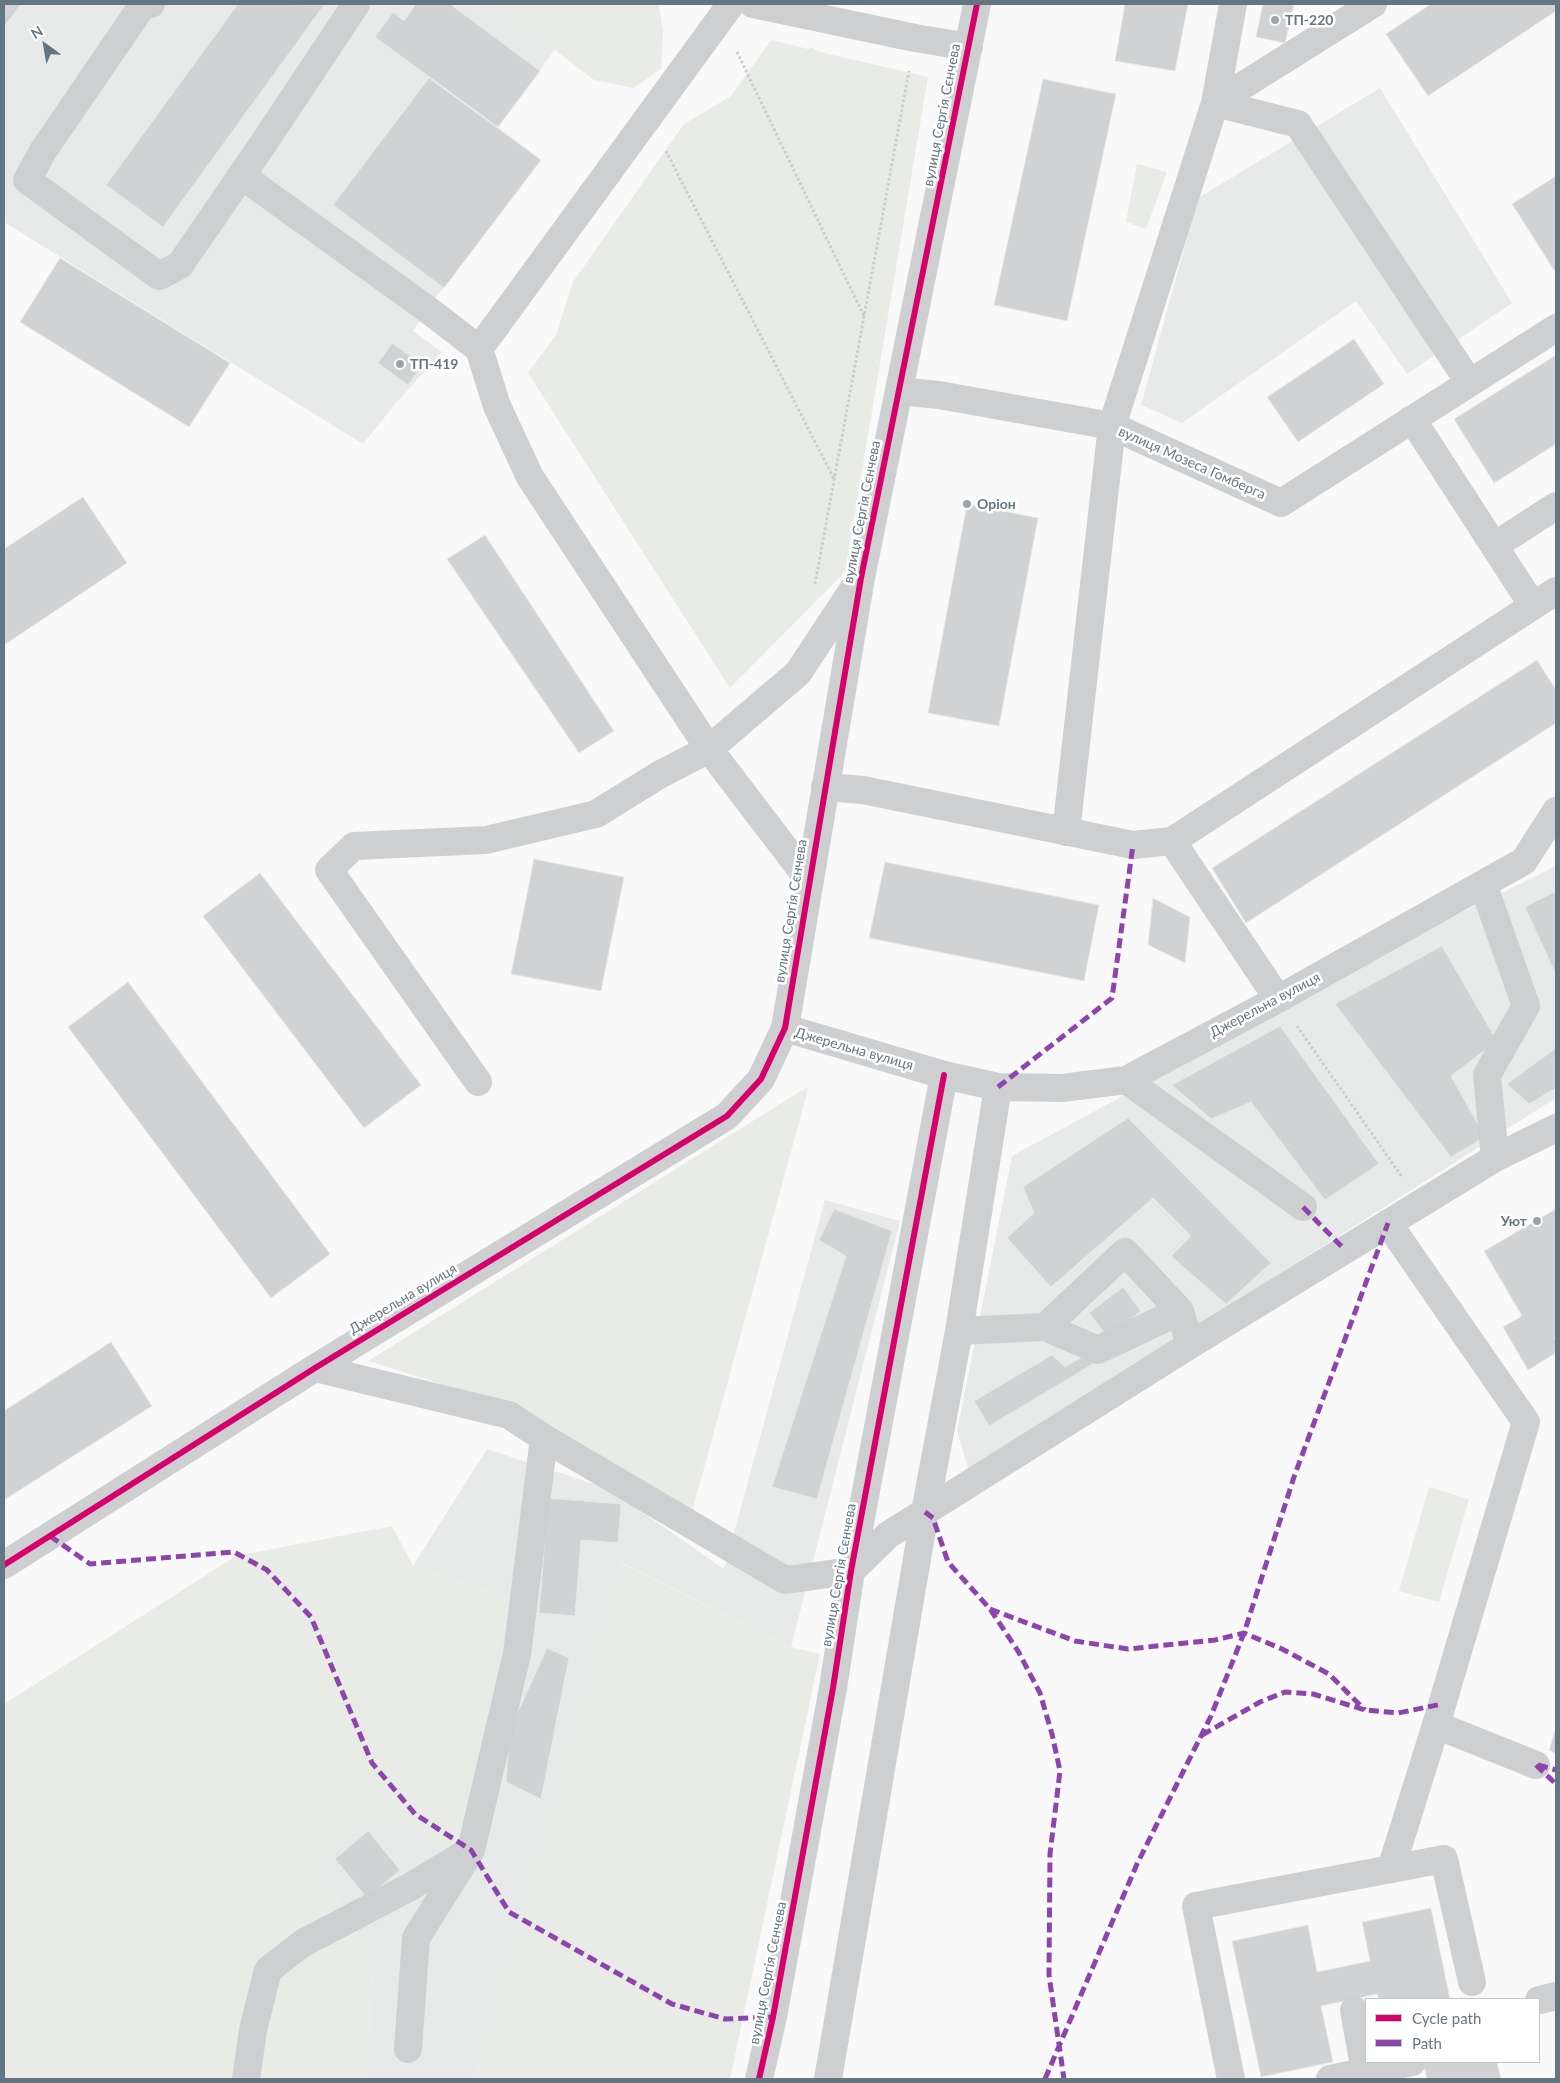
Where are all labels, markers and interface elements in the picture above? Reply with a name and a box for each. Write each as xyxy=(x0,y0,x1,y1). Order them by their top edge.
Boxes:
place label: ТП-220 xyxy=(1285,12,1333,28)
marker: ТП-220 xyxy=(1269,14,1281,26)
north arrow xyxy=(20,20,70,70)
text: N xyxy=(28,22,46,42)
street label: вулиця Сергія Сєнчева xyxy=(920,42,964,188)
place label: ТП-419 xyxy=(410,356,458,372)
marker: ТП-419 xyxy=(394,358,406,370)
street label: вулиця Мозеса Гомберга xyxy=(1116,423,1268,503)
street label: вулиця Сергія Сєнчева xyxy=(840,439,884,585)
place label: Оріон xyxy=(977,496,1016,512)
marker: Оріон xyxy=(961,498,973,510)
street label: вулиця Сергія Сєнчева xyxy=(771,838,811,984)
street label: Джерельна вулиця xyxy=(1207,969,1323,1041)
street label: Джерельна вулиця xyxy=(793,1024,915,1074)
place label: Уют xyxy=(1501,1213,1527,1229)
marker: Уют xyxy=(1531,1215,1543,1227)
street label: Джерельна вулиця xyxy=(346,1260,460,1338)
street label: вулиця Сергія Сєнчева xyxy=(818,1502,860,1648)
street label: вулиця Сергія Сєнчева xyxy=(746,1900,790,2046)
legend xyxy=(1365,1998,1540,2063)
text: Cycle path xyxy=(1412,2009,1481,2027)
text: Path xyxy=(1412,2034,1442,2052)

